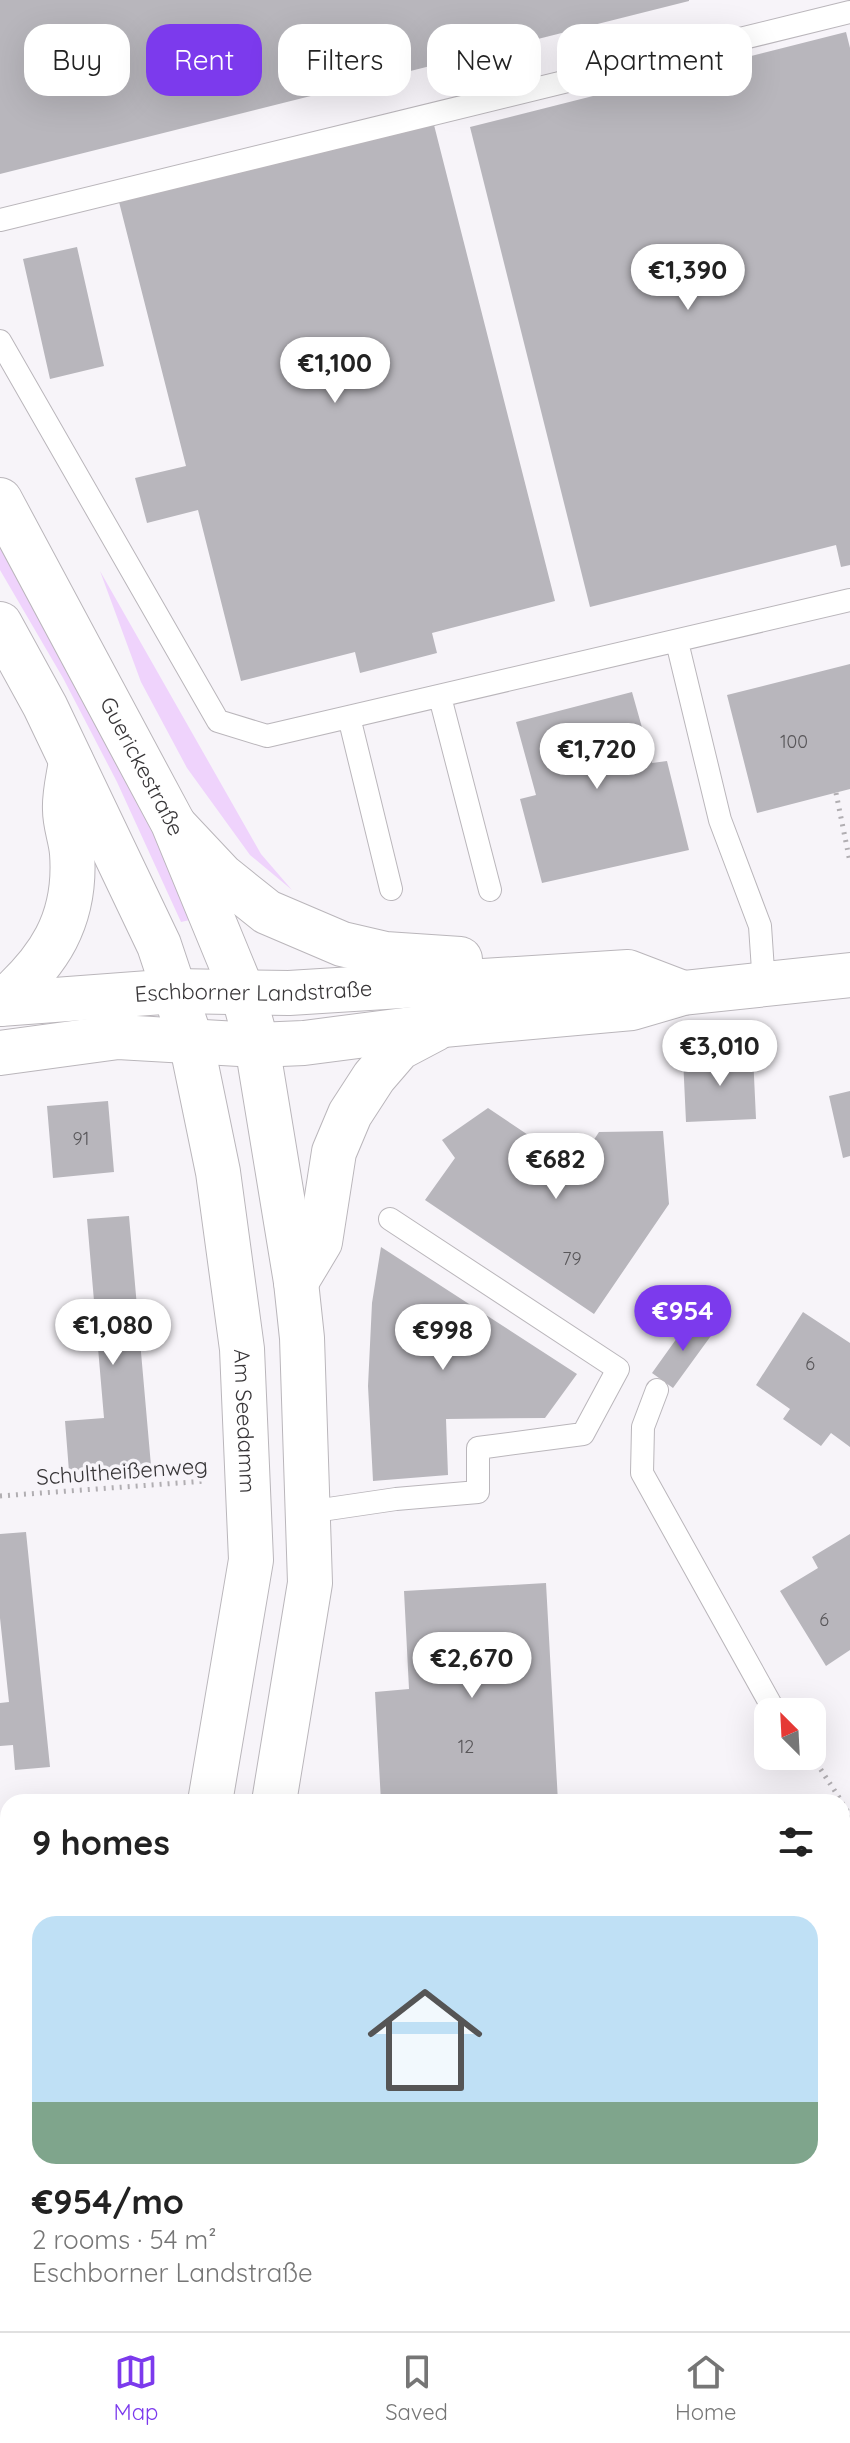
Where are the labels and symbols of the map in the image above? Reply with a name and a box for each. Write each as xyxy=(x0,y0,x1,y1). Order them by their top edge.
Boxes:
pin: €1,390 xyxy=(623,244,753,312)
pin: €1,100 xyxy=(270,337,400,405)
street label: Guerickestraße xyxy=(94,692,191,840)
pin: €1,720 xyxy=(532,723,662,791)
house number: 100 xyxy=(780,730,808,753)
street label: Eschborner Landstraße xyxy=(134,974,373,1008)
pin: €3,010 xyxy=(655,1020,785,1088)
house number: 91 xyxy=(73,1127,89,1150)
pin: €682 xyxy=(509,1133,603,1201)
house number: 79 xyxy=(562,1247,582,1270)
pin: €954 xyxy=(636,1285,730,1353)
pin: €1,080 xyxy=(48,1299,178,1367)
pin: €998 xyxy=(396,1304,490,1372)
street label: Am Seedamm xyxy=(228,1348,262,1494)
house number: 6 xyxy=(805,1352,815,1375)
street label: Schultheißenweg xyxy=(35,1451,209,1491)
house number: 6 xyxy=(819,1608,829,1631)
pin: €2,670 xyxy=(407,1632,537,1700)
north arrow xyxy=(754,1698,826,1770)
house number: 12 xyxy=(458,1735,474,1758)

